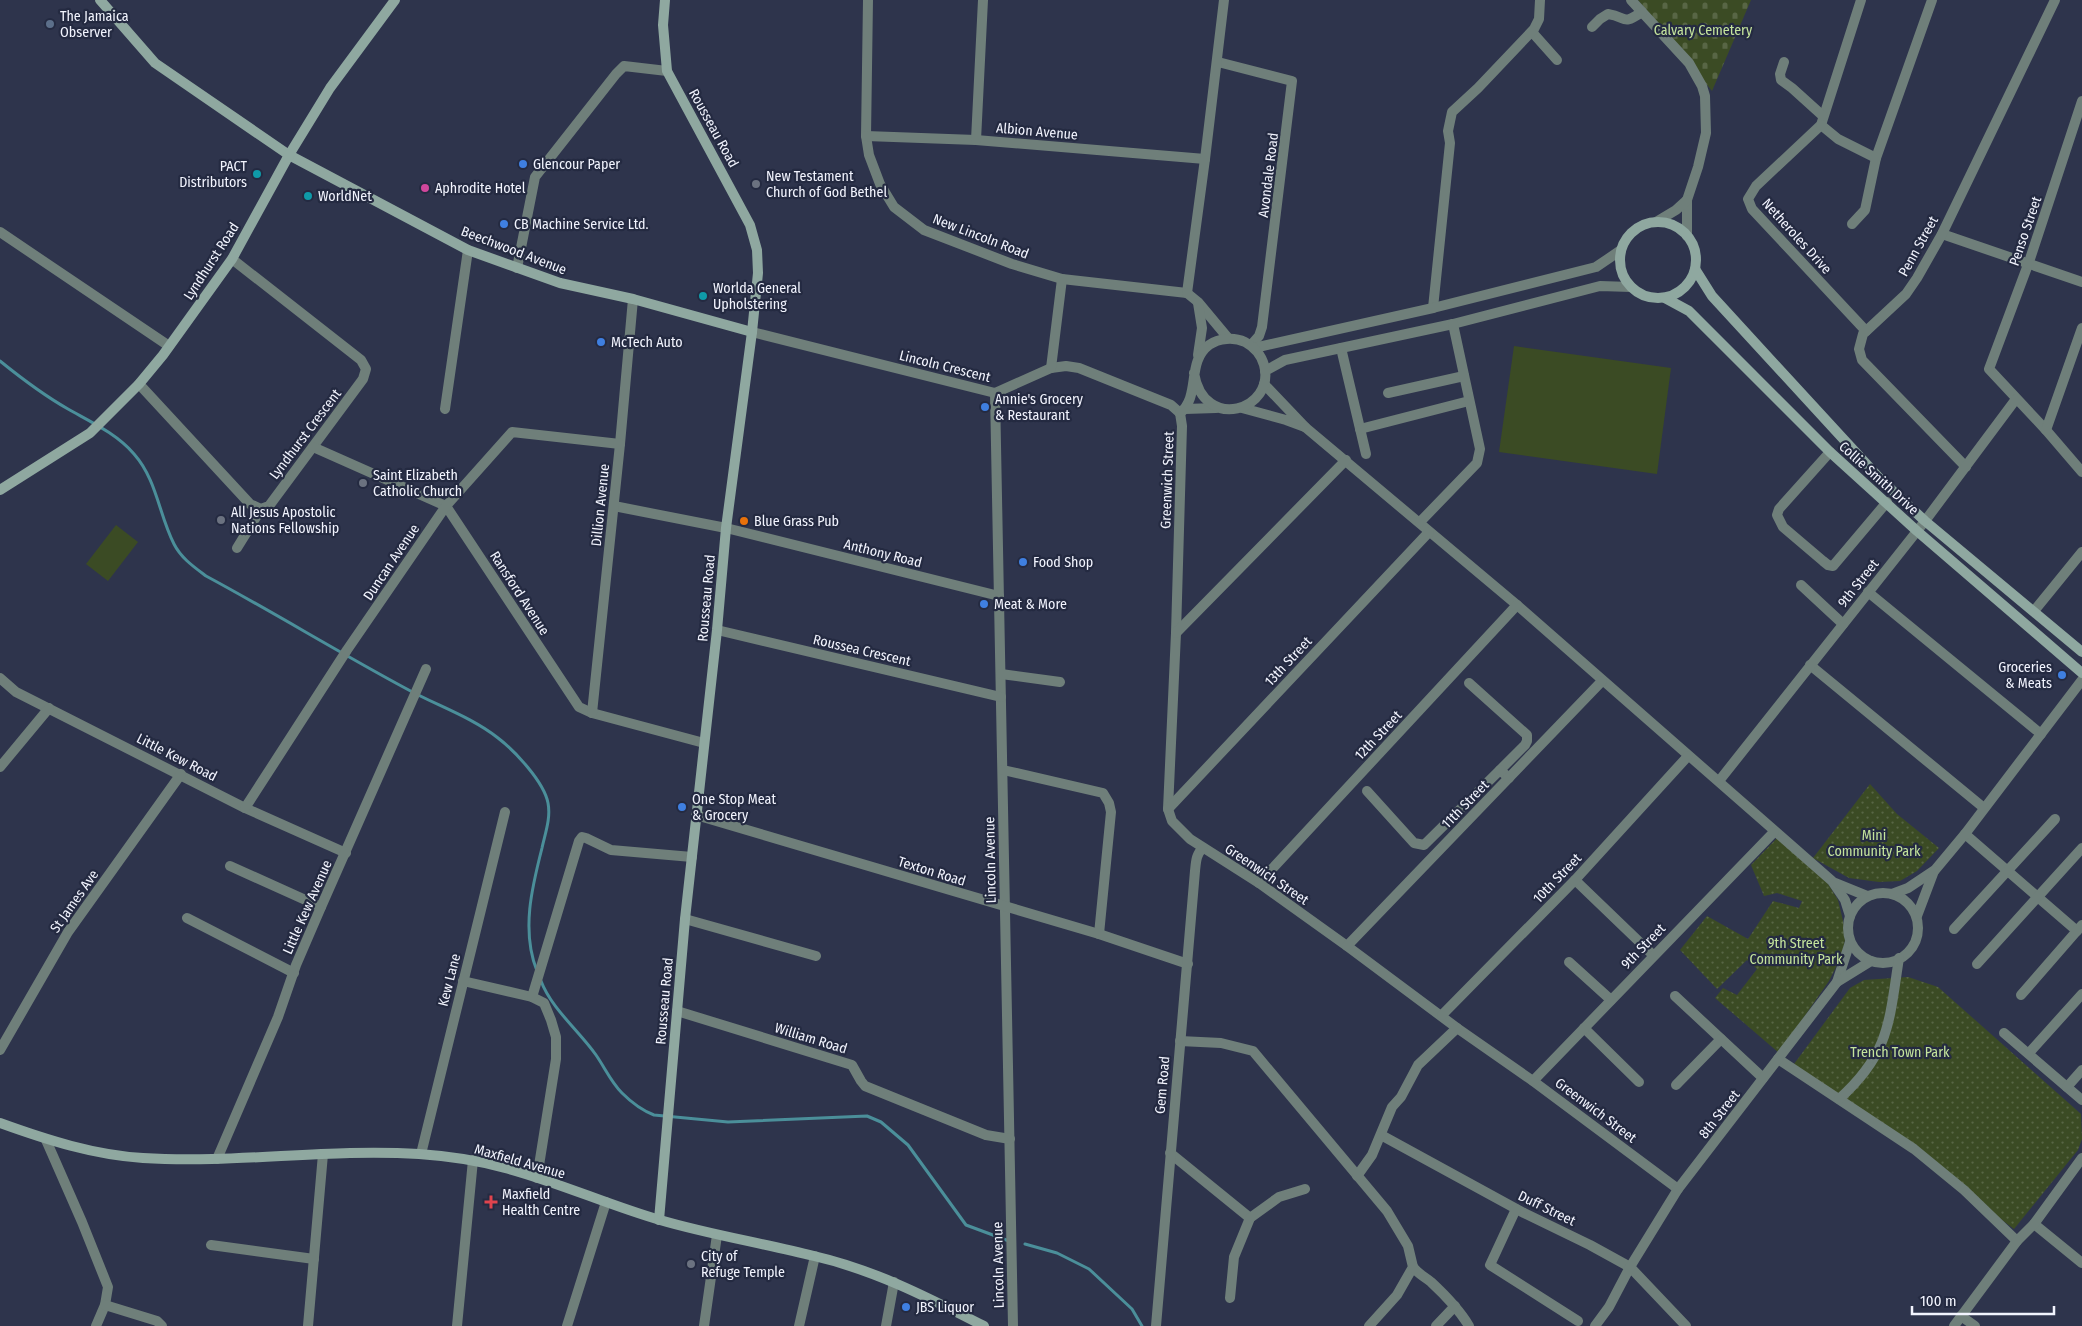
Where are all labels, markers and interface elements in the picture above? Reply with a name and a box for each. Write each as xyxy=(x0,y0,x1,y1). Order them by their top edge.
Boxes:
place label: The Jamaica Observer xyxy=(60,8,129,41)
marker: The Jamaica Observer xyxy=(44,18,56,30)
park label: Calvary Cemetery xyxy=(1654,22,1753,39)
street label: Rousseau Road xyxy=(685,86,742,171)
street label: Albion Avenue xyxy=(995,119,1079,144)
street label: Avondale Road xyxy=(1255,132,1282,218)
place label: Glencour Paper xyxy=(533,156,620,173)
place label: PACT Distributors xyxy=(179,158,248,191)
marker: Glencour Paper xyxy=(517,158,529,170)
marker: PACT Distributors xyxy=(251,168,263,180)
place label: New Testament Church of God Bethel xyxy=(766,168,887,201)
marker: New Testament Church of God Bethel xyxy=(750,178,762,190)
place label: Aphrodite Hotel xyxy=(435,180,526,197)
marker: Aphrodite Hotel xyxy=(419,182,431,194)
place label: WorldNet xyxy=(318,188,372,205)
marker: WorldNet xyxy=(302,190,314,202)
street label: Penso Street xyxy=(2006,194,2045,268)
street label: Netheroles Drive xyxy=(1758,195,1835,278)
street label: New Lincoln Road xyxy=(930,210,1031,263)
street label: Penn Street xyxy=(1895,213,1942,279)
place label: CB Machine Service Ltd. xyxy=(514,216,649,233)
marker: CB Machine Service Ltd. xyxy=(498,218,510,230)
street label: Lyndhurst Road xyxy=(180,219,243,303)
street label: Beechwood Avenue xyxy=(459,223,569,278)
place label: Worlda General Upholstering xyxy=(713,280,801,313)
marker: Worlda General Upholstering xyxy=(697,290,709,302)
place label: McTech Auto xyxy=(611,334,683,351)
marker: McTech Auto xyxy=(595,336,607,348)
street label: Lincoln Crescent xyxy=(897,347,993,386)
street label: Lyndhurst Crescent xyxy=(266,386,345,483)
place label: Annie's Grocery & Restaurant xyxy=(995,391,1084,424)
marker: Annie's Grocery & Restaurant xyxy=(979,401,991,413)
street label: Greenwich Street xyxy=(1157,431,1178,529)
street label: Collie Smith Drive xyxy=(1835,438,1922,519)
street label: Dillion Avenue xyxy=(588,463,613,547)
place label: Saint Elizabeth Catholic Church xyxy=(373,467,462,500)
marker: Saint Elizabeth Catholic Church xyxy=(357,477,369,489)
place label: All Jesus Apostolic Nations Fellowship xyxy=(231,504,339,537)
place label: Blue Grass Pub xyxy=(754,513,839,530)
marker: All Jesus Apostolic Nations Fellowship xyxy=(215,514,227,526)
marker: Blue Grass Pub xyxy=(738,515,750,527)
street label: Duncan Avenue xyxy=(360,521,423,604)
street label: Anthony Road xyxy=(842,536,924,571)
street label: Ransford Avenue xyxy=(486,548,553,638)
street label: Rousseau Road xyxy=(694,554,719,642)
place label: Food Shop xyxy=(1033,554,1093,571)
street label: 9th Street xyxy=(1834,555,1883,611)
marker: Food Shop xyxy=(1017,556,1029,568)
place label: Meat & More xyxy=(994,596,1067,613)
marker: Meat & More xyxy=(978,598,990,610)
street label: Roussea Crescent xyxy=(811,631,913,670)
street label: 13th Street xyxy=(1261,633,1316,690)
place label: Groceries & Meats xyxy=(1998,659,2052,692)
marker: Groceries & Meats xyxy=(2056,669,2068,681)
street label: 12th Street xyxy=(1351,707,1406,764)
street label: Little Kew Road xyxy=(134,730,220,785)
street label: 11th Street xyxy=(1438,776,1493,832)
place label: One Stop Meat & Grocery xyxy=(692,791,776,824)
marker: One Stop Meat & Grocery xyxy=(676,801,688,813)
street label: Lincoln Avenue xyxy=(981,816,1000,903)
park label: Mini Community Park xyxy=(1828,827,1921,860)
street label: Greenwich Street xyxy=(1222,840,1312,909)
street label: 10th Street xyxy=(1530,850,1585,907)
street label: Texton Road xyxy=(896,853,968,890)
street label: Little Kew Avenue xyxy=(279,857,336,957)
street label: St James Ave xyxy=(47,866,102,936)
street label: 9th Street xyxy=(1618,920,1669,973)
park label: 9th Street Community Park xyxy=(1750,935,1843,968)
street label: Kew Lane xyxy=(435,952,464,1008)
street label: Rousseau Road xyxy=(652,957,677,1045)
street label: William Road xyxy=(773,1019,849,1058)
park label: Trench Town Park xyxy=(1850,1044,1950,1061)
street label: Gem Road xyxy=(1152,1055,1173,1115)
street label: Greenwich Street xyxy=(1552,1074,1640,1147)
street label: 8th Street xyxy=(1695,1086,1744,1142)
street label: Maxfield Avenue xyxy=(472,1140,567,1183)
place label: Maxfield Health Centre xyxy=(502,1186,580,1219)
street label: Duff Street xyxy=(1515,1187,1579,1230)
marker: Maxfield Health Centre xyxy=(484,1195,498,1209)
street label: Lincoln Avenue xyxy=(989,1221,1008,1308)
place label: City of Refuge Temple xyxy=(701,1248,785,1281)
marker: City of Refuge Temple xyxy=(685,1258,697,1270)
scale bar xyxy=(1912,1284,2054,1316)
text: 100 m xyxy=(1920,1292,1957,1310)
place label: JBS Liquor xyxy=(916,1299,974,1316)
marker: JBS Liquor xyxy=(900,1301,912,1313)

